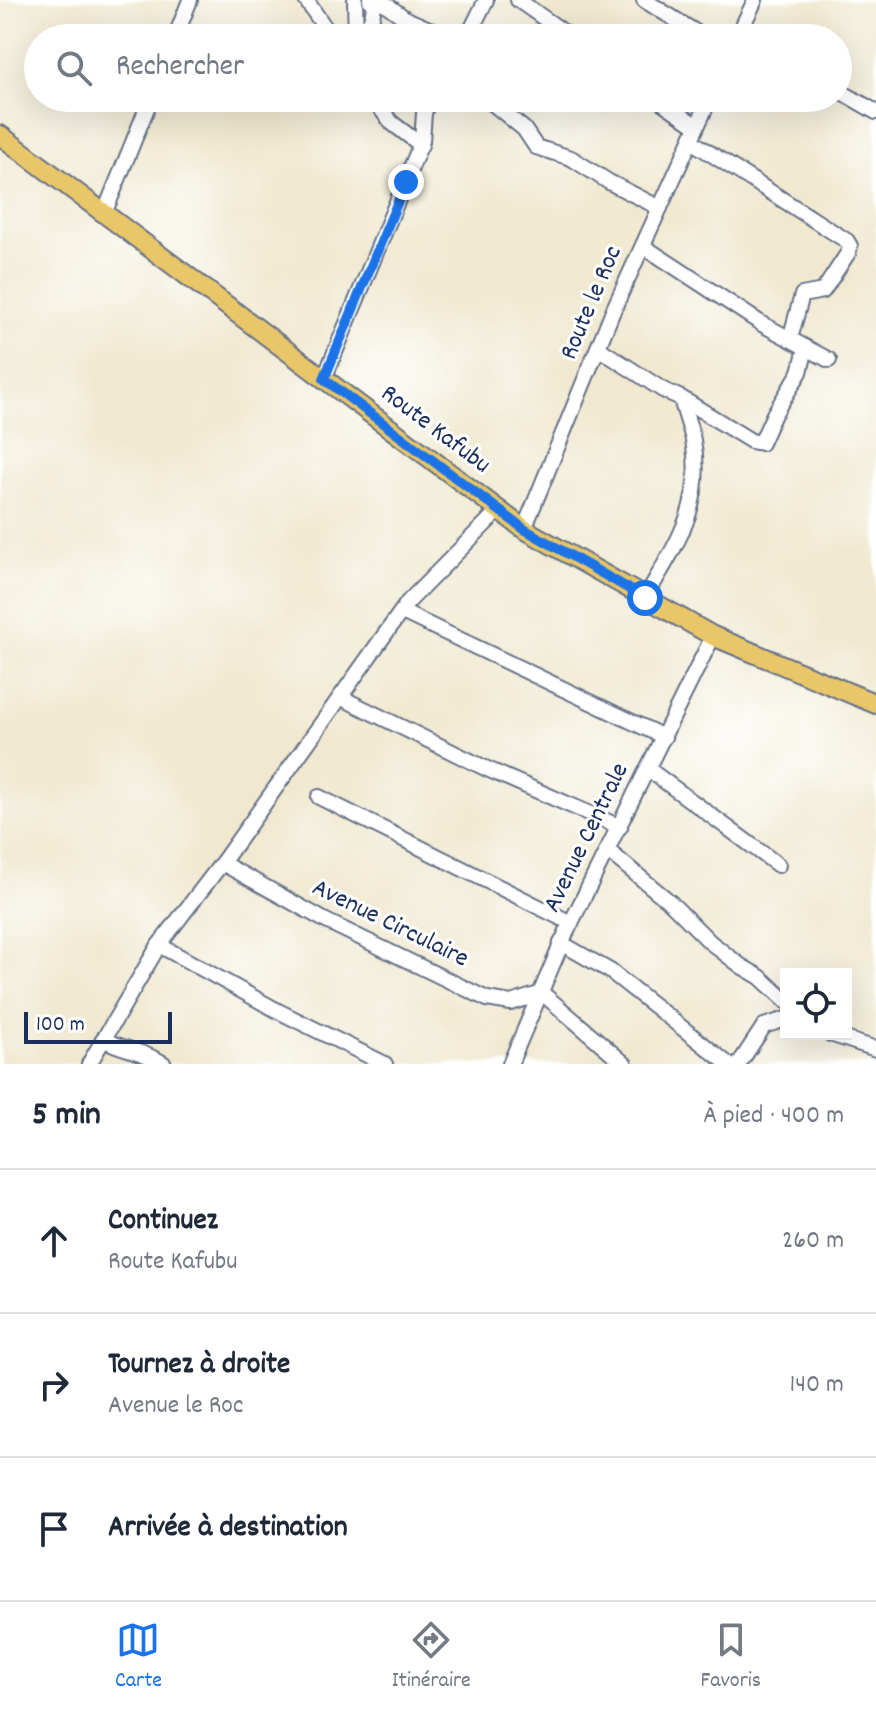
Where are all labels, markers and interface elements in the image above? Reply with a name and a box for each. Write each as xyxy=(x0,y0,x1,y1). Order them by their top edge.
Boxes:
search box xyxy=(24,24,852,112)
icon: search xyxy=(52,46,96,90)
text: Rechercher xyxy=(116,47,244,90)
route end xyxy=(388,164,424,200)
street label: Route le Roc xyxy=(551,240,633,366)
street label: Route Kafubu xyxy=(372,376,498,484)
route start xyxy=(627,580,663,616)
street label: Avenue Centrale xyxy=(535,757,639,919)
street label: Avenue Circulaire xyxy=(305,870,475,978)
map controls xyxy=(780,968,852,1040)
button: locate xyxy=(780,968,852,1040)
scale bar xyxy=(24,1008,172,1044)
text: 100 m xyxy=(36,1010,85,1041)
text: 5 min xyxy=(32,1092,101,1141)
text: À pied · 400 m xyxy=(703,1098,844,1135)
text: Continuez xyxy=(108,1201,218,1244)
icon: ahead xyxy=(32,1219,76,1263)
text: 260 m xyxy=(782,1223,844,1260)
text: Route Kafubu xyxy=(108,1244,237,1281)
text: Tournez à droite xyxy=(108,1345,290,1388)
icon: right xyxy=(32,1363,76,1407)
text: 140 m xyxy=(790,1367,844,1404)
text: Avenue le Roc xyxy=(108,1388,243,1425)
icon: arrive xyxy=(32,1507,76,1551)
text: Arrivée à destination xyxy=(108,1508,348,1551)
tab: Carte xyxy=(115,1618,162,1697)
tab: Itinéraire xyxy=(392,1618,471,1697)
tab: Favoris xyxy=(701,1618,761,1697)

